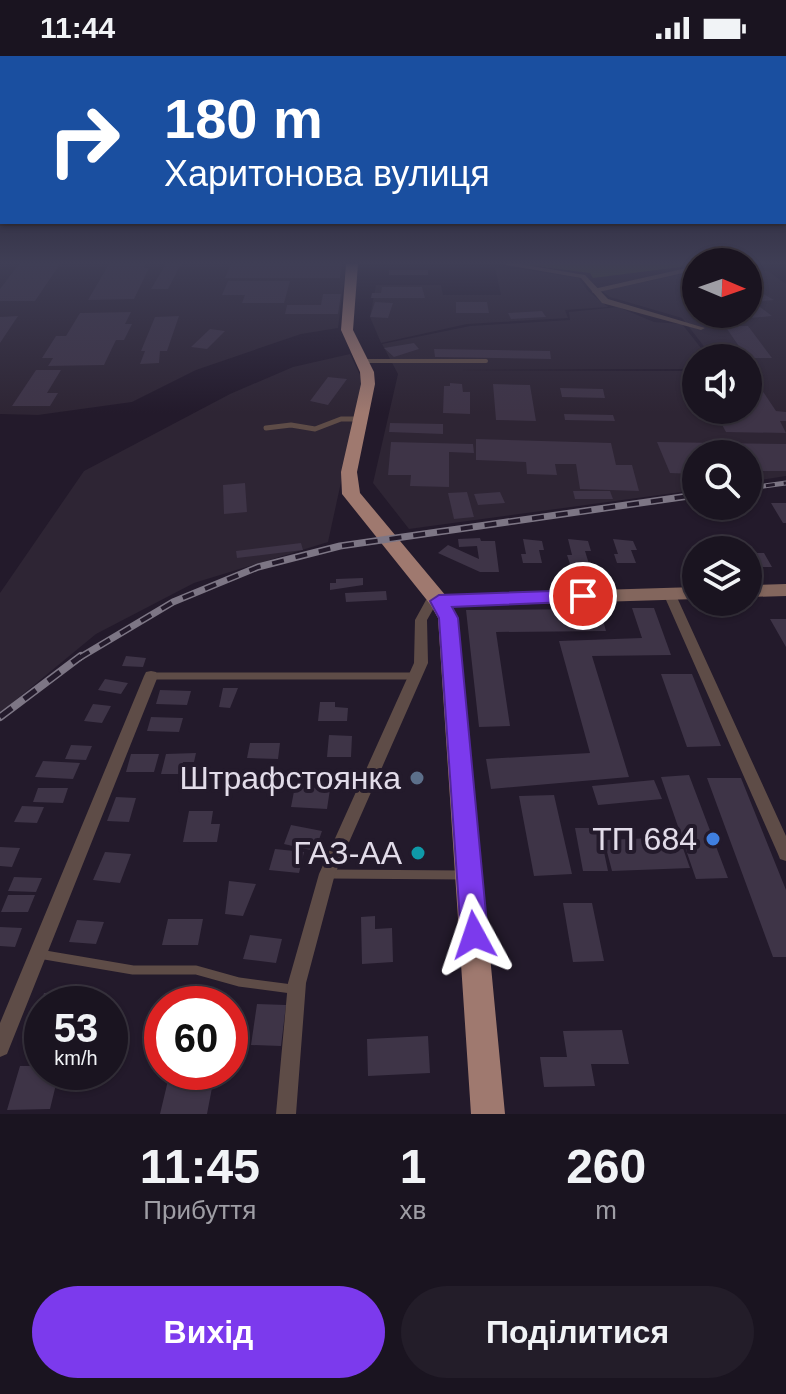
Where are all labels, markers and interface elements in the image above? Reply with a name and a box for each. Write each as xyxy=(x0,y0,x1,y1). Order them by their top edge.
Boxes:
text: 11:44 xyxy=(40,11,115,44)
text: 180 m xyxy=(164,87,323,150)
icon: right xyxy=(32,88,136,192)
text: Харитонова вулиця xyxy=(164,153,490,194)
north arrow xyxy=(682,248,762,328)
map controls xyxy=(682,248,762,616)
button: sound xyxy=(682,344,762,424)
button: search xyxy=(682,440,762,520)
button: layers xyxy=(682,536,762,616)
pin xyxy=(549,562,617,630)
icon: arrive xyxy=(561,574,605,618)
place label: Штрафстоянка xyxy=(180,760,401,796)
marker: Штрафстоянка xyxy=(408,769,426,787)
place label: ТП 684 xyxy=(592,821,697,857)
marker: ТП 684 xyxy=(704,830,722,848)
place label: ГАЗ-АА xyxy=(293,835,403,871)
marker: ГАЗ-АА xyxy=(409,844,427,862)
position arrow xyxy=(432,893,516,977)
speed limit sign: 60 xyxy=(144,986,248,1090)
text: 53 xyxy=(54,1006,98,1050)
text: km/h xyxy=(54,1047,98,1069)
text: 11:45 xyxy=(140,1140,260,1193)
text: 1 xyxy=(400,1140,426,1193)
text: 260 xyxy=(566,1140,646,1193)
text: Прибуття xyxy=(143,1195,256,1225)
text: хв xyxy=(400,1195,426,1225)
text: m xyxy=(595,1195,617,1225)
button: Вихід xyxy=(32,1286,385,1378)
button: Поділитися xyxy=(401,1286,754,1378)

